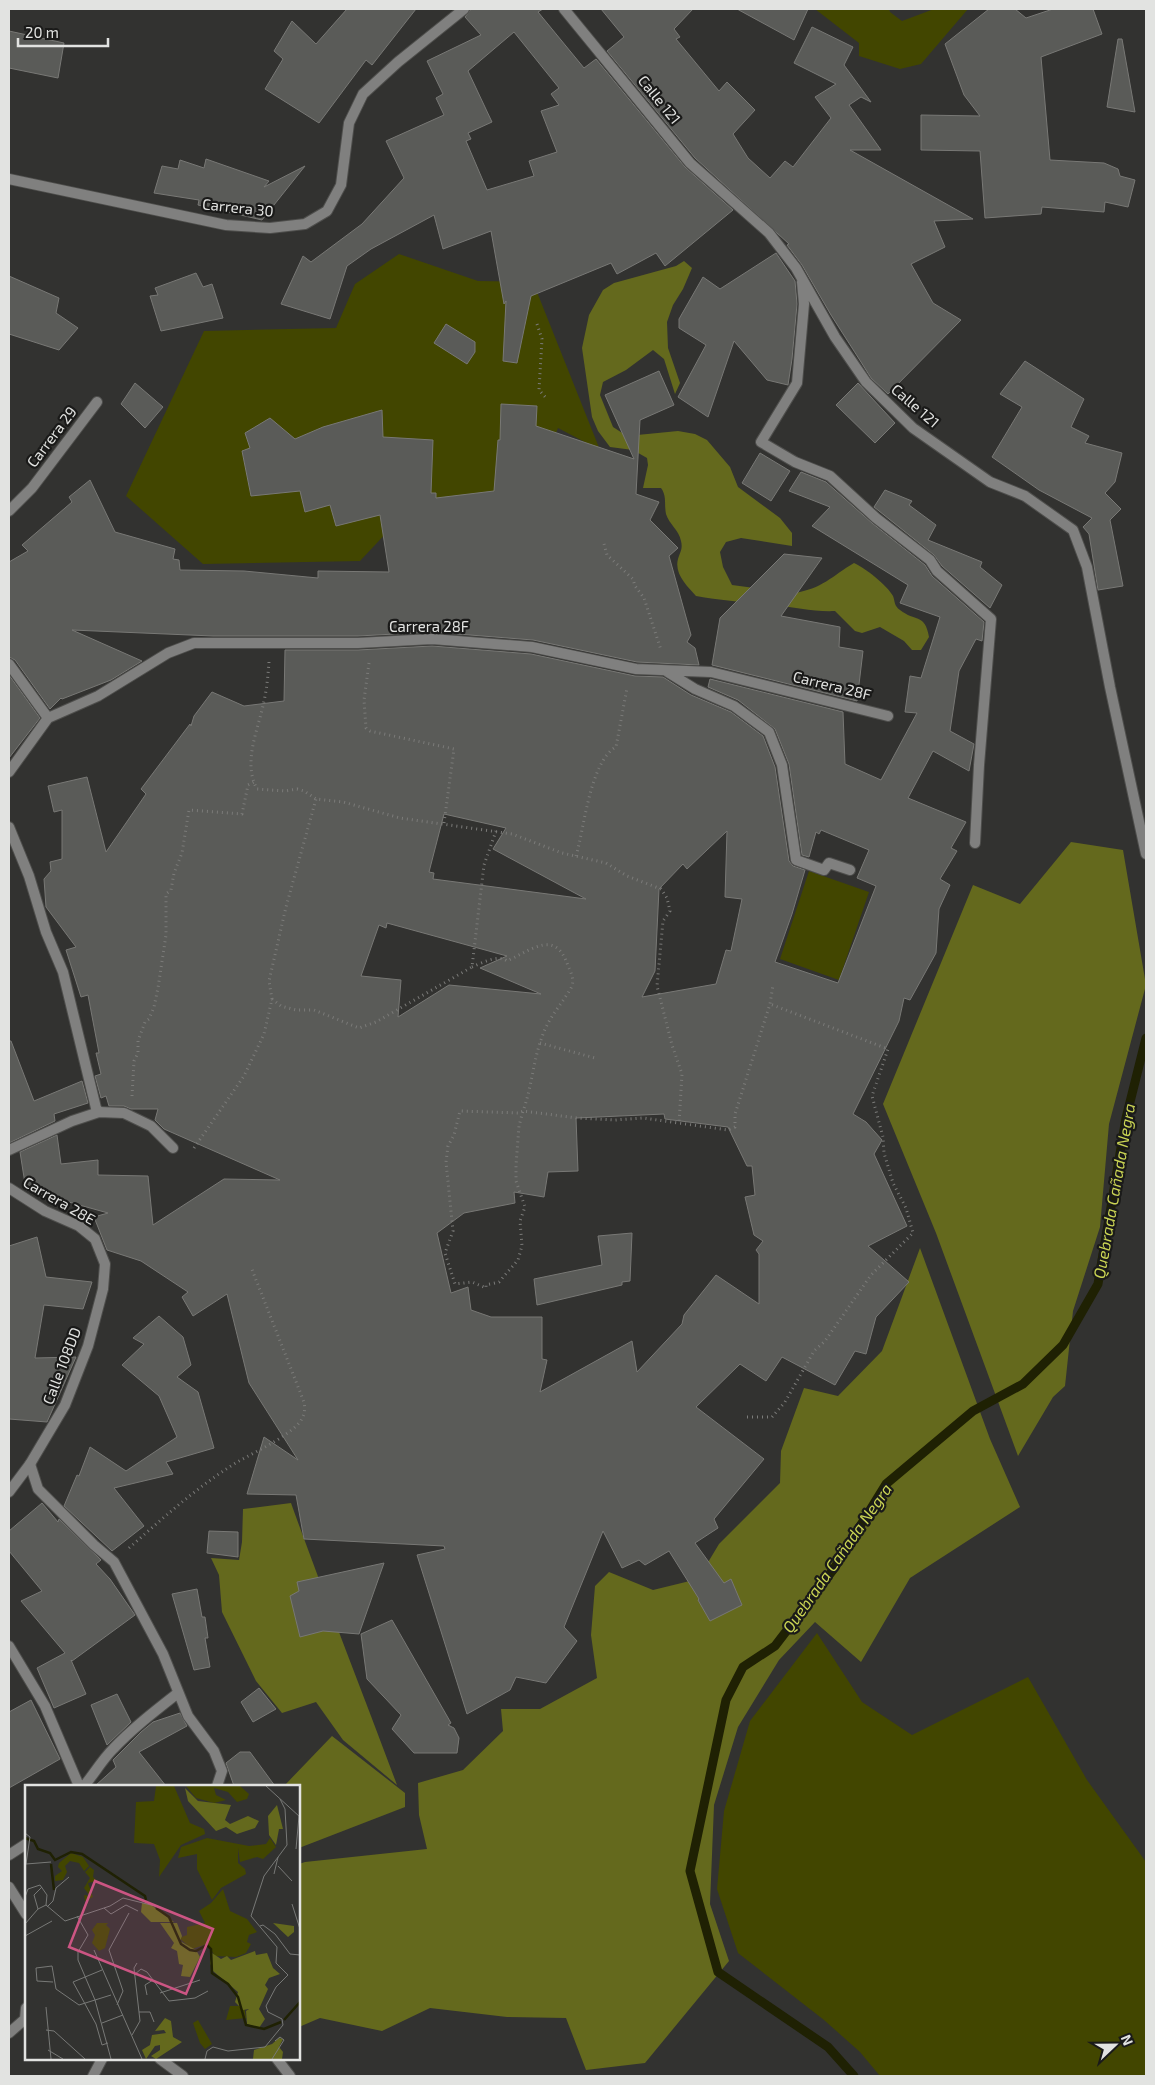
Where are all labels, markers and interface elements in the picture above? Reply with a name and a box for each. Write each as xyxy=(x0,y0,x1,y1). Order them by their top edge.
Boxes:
scale bar xyxy=(18,15,108,47)
text: 20 m xyxy=(25,23,59,41)
street label: Calle 121 xyxy=(635,71,685,127)
street label: Carrera 30 xyxy=(202,194,275,220)
street label: Calle 121 xyxy=(888,380,943,431)
street label: Carrera 29 xyxy=(23,403,80,470)
street label: Carrera 28F xyxy=(389,617,469,635)
street label: Carrera 28F xyxy=(791,667,873,703)
water label: Quebrada Cañada Negra xyxy=(1089,1102,1139,1280)
street label: Carrera 28E xyxy=(20,1172,99,1228)
street label: Calle 108DD xyxy=(38,1325,84,1407)
water label: Quebrada Cañada Negra xyxy=(778,1480,896,1636)
inset map xyxy=(25,1785,300,2060)
north arrow xyxy=(1090,2020,1140,2070)
text: N xyxy=(1118,2032,1137,2048)

